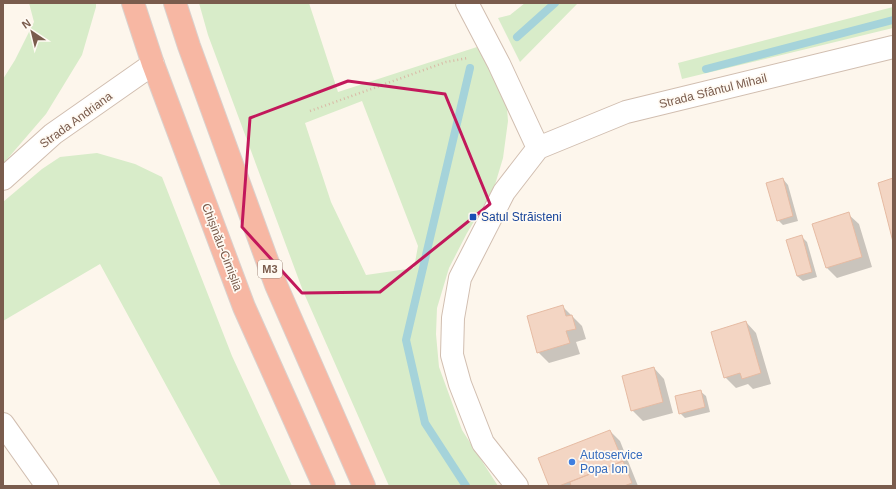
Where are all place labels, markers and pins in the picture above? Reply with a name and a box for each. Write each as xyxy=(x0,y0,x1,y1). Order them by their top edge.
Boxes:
place label: Satul Străisteni xyxy=(481,210,562,224)
marker: Satul Străisteni xyxy=(468,212,478,222)
place label: Autoservice Popa Ion xyxy=(580,448,643,476)
marker: Autoservice Popa Ion xyxy=(567,457,577,467)

